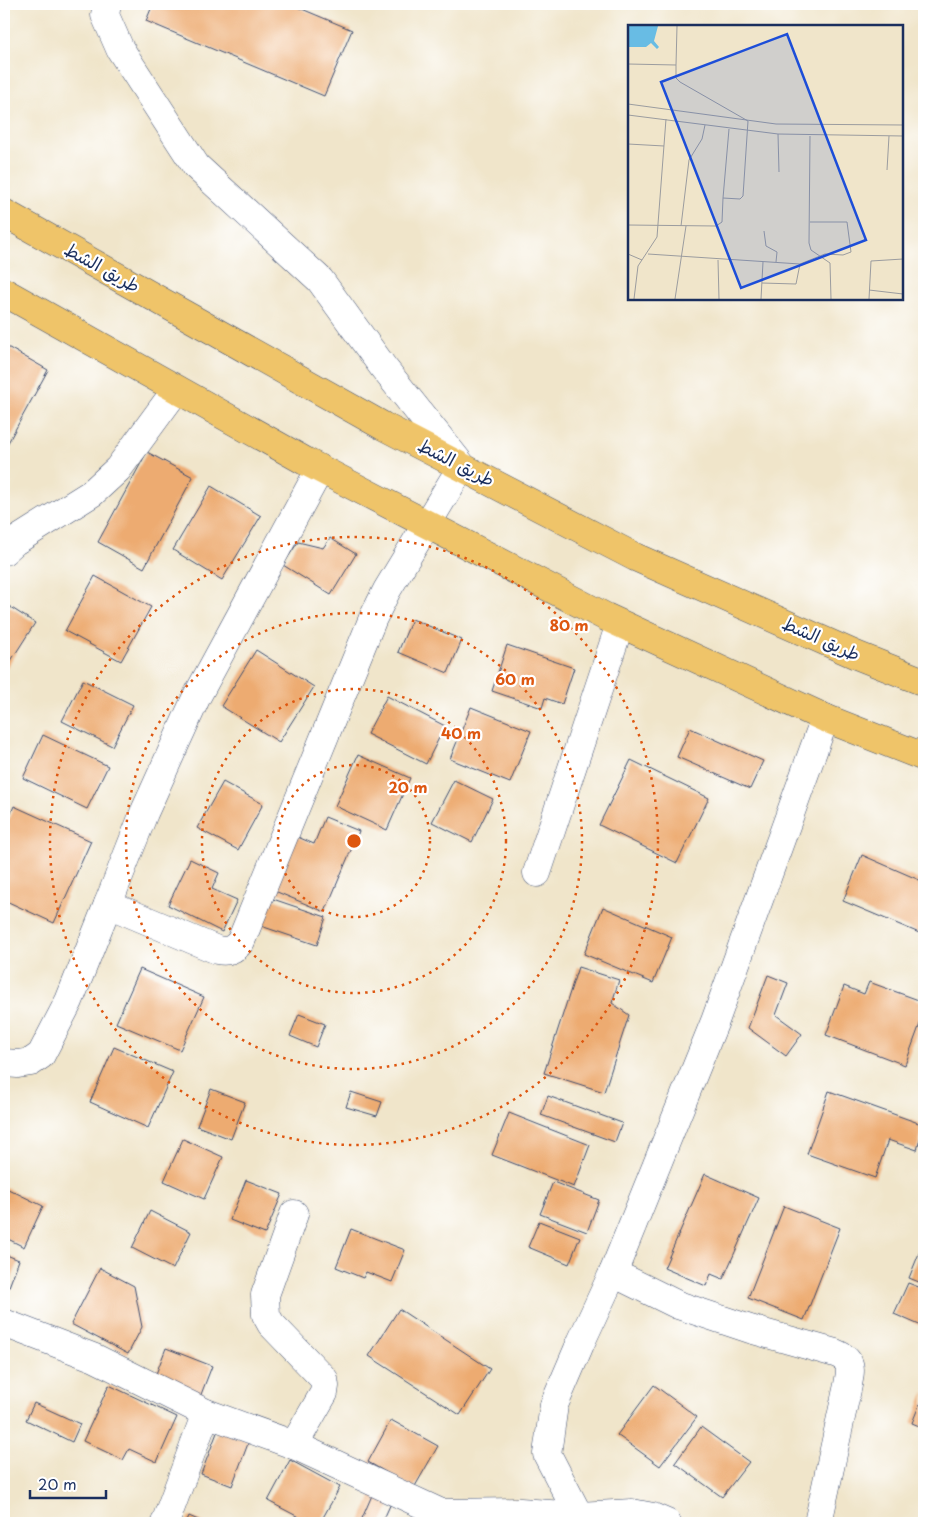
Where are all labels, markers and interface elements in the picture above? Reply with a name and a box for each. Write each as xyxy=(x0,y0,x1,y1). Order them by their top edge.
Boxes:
inset map xyxy=(628,25,903,300)
street label: طريق الشط xyxy=(60,235,145,299)
street label: طريق الشط xyxy=(414,431,500,492)
street label: طريق الشط xyxy=(778,608,865,667)
text: 80 m xyxy=(549,613,589,636)
text: 60 m xyxy=(495,667,535,690)
text: 40 m xyxy=(441,721,481,744)
text: 20 m xyxy=(389,775,427,798)
centre of rings xyxy=(345,832,363,850)
scale bar xyxy=(30,1467,106,1499)
text: 20 m xyxy=(38,1472,77,1495)

